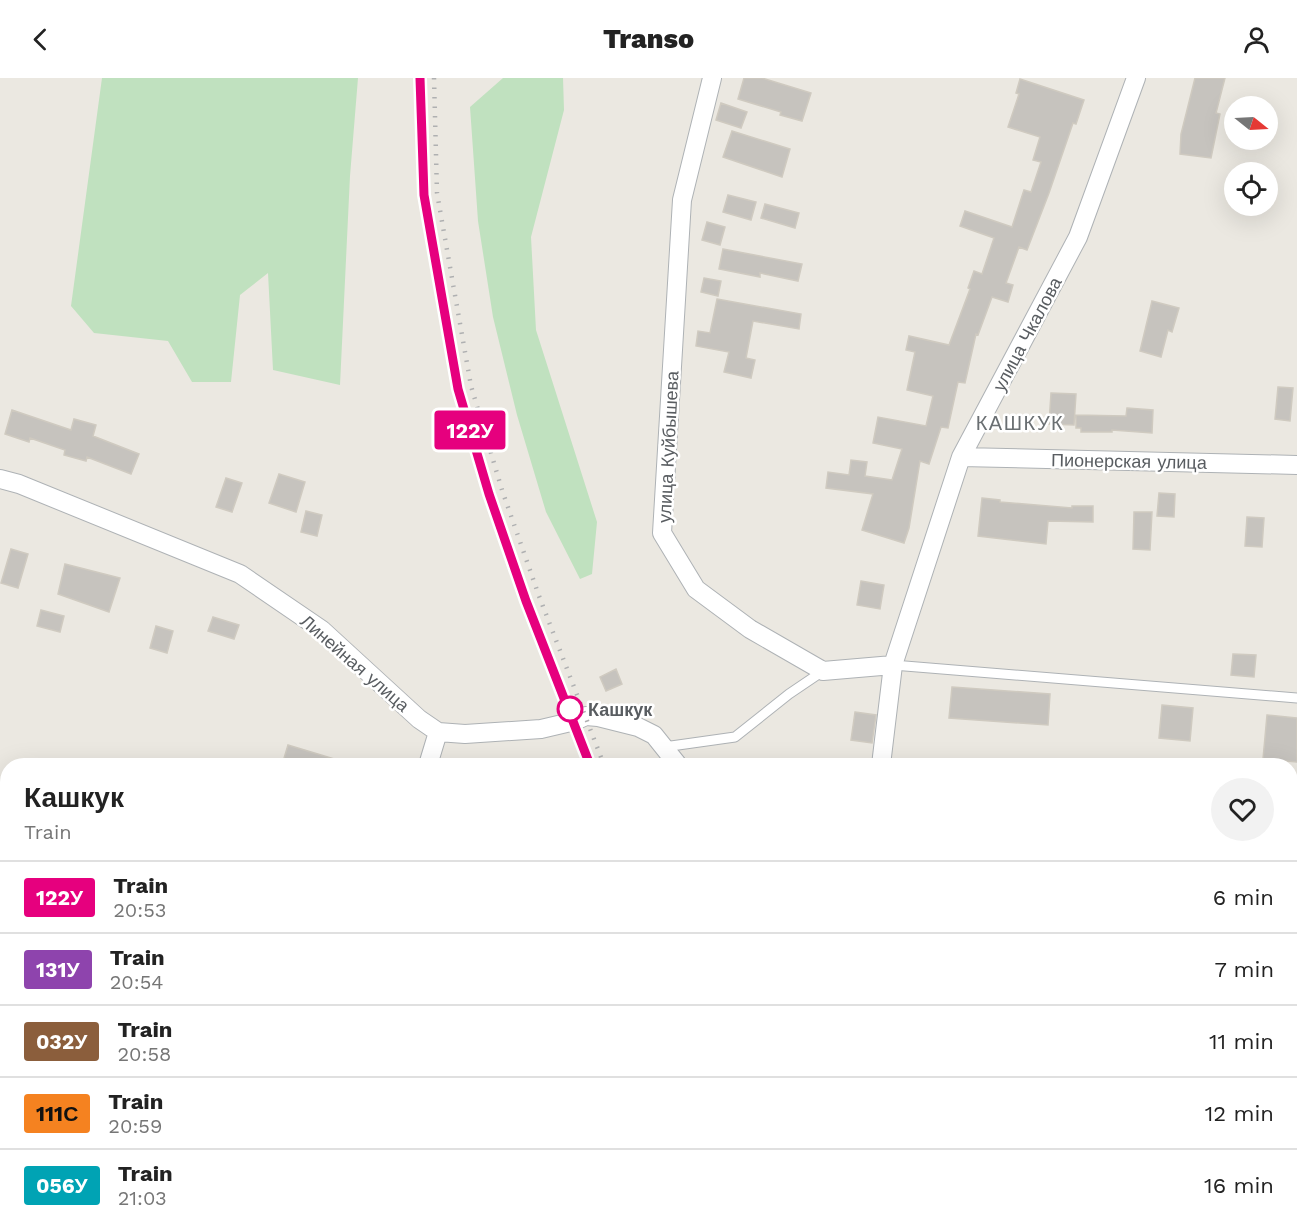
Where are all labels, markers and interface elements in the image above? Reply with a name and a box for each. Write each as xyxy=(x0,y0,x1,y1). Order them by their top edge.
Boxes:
icon: back xyxy=(24,23,57,56)
text: Transo xyxy=(603,23,694,55)
icon: person xyxy=(1240,23,1273,56)
north arrow xyxy=(1224,96,1278,150)
map controls xyxy=(1224,96,1278,216)
button: locate xyxy=(1224,162,1278,216)
street label: улица Чкалова xyxy=(988,273,1066,395)
street label: улица Куйбышева xyxy=(654,369,683,524)
line badge: 122У xyxy=(428,410,512,450)
district label: КАШКУК xyxy=(976,411,1064,435)
text: 122У xyxy=(446,418,494,443)
street label: Пионерская улица xyxy=(1051,449,1208,473)
street label: Линейная улица xyxy=(296,610,414,717)
marker: Кашкук xyxy=(557,696,583,722)
place label: Кашкук xyxy=(588,699,653,720)
button: heart xyxy=(1211,778,1274,841)
text: Кашкук xyxy=(24,781,124,814)
text: Train xyxy=(24,820,72,844)
text: Train xyxy=(113,873,168,898)
text: 122У xyxy=(36,885,83,910)
text: 6 min xyxy=(1213,885,1274,910)
text: 20:53 xyxy=(113,898,166,922)
text: Train xyxy=(110,945,165,970)
text: 131У xyxy=(36,957,80,982)
text: 7 min xyxy=(1214,957,1274,982)
text: 20:54 xyxy=(110,970,164,994)
text: Train xyxy=(117,1017,172,1042)
text: 032У xyxy=(36,1029,87,1054)
text: 11 min xyxy=(1209,1029,1274,1054)
text: 20:58 xyxy=(117,1042,171,1066)
text: Train xyxy=(108,1089,163,1114)
text: 111С xyxy=(36,1101,78,1126)
text: 12 min xyxy=(1205,1101,1274,1126)
text: 20:59 xyxy=(108,1114,162,1138)
text: Train xyxy=(118,1161,173,1186)
text: 056У xyxy=(36,1173,88,1198)
text: 16 min xyxy=(1204,1173,1274,1198)
text: 21:03 xyxy=(118,1186,167,1210)

